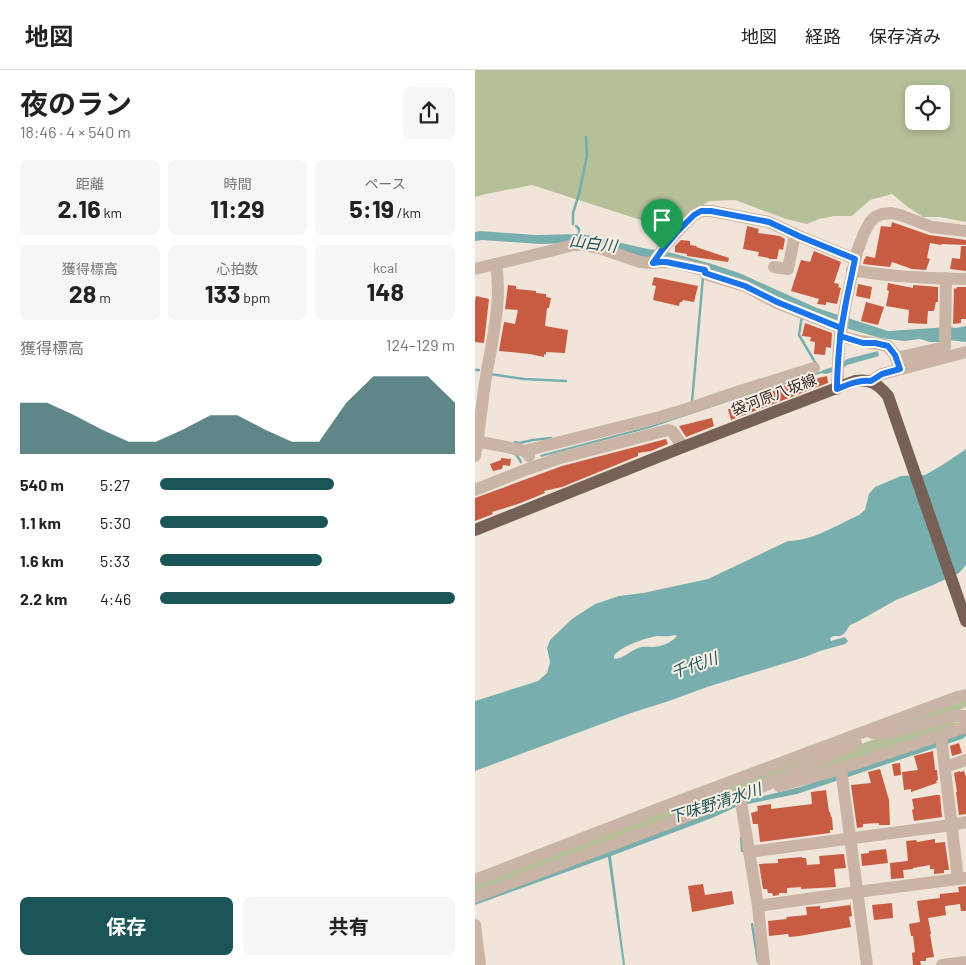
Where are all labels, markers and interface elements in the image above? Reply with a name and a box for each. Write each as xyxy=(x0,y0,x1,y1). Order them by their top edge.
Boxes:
text: 地図 xyxy=(25,21,73,50)
text: 地図 xyxy=(741,25,777,47)
text: 経路 xyxy=(805,25,841,47)
text: 保存済み xyxy=(869,25,941,47)
map controls xyxy=(905,85,950,130)
button: locate xyxy=(905,85,950,130)
text: 夜のラン xyxy=(20,86,132,120)
button: share xyxy=(403,87,455,139)
text: 18:46 · 4 × 540 m xyxy=(20,122,131,141)
text: 距離 xyxy=(76,175,104,192)
text: 時間 xyxy=(223,175,251,192)
text: ペース xyxy=(365,175,406,192)
text: 2.16 xyxy=(58,193,101,223)
text: 11:29 xyxy=(210,193,265,223)
text: 5:19 xyxy=(349,193,394,223)
pin xyxy=(641,199,683,250)
text: km xyxy=(101,204,122,221)
text: /km xyxy=(394,204,421,221)
icon: arrive xyxy=(648,206,676,234)
water label: 山白川 xyxy=(568,230,620,255)
text: kcal xyxy=(373,259,397,276)
text: 獲得標高 xyxy=(62,260,118,277)
text: 心拍数 xyxy=(216,260,258,277)
text: 148 xyxy=(366,276,404,306)
text: 28 xyxy=(69,278,96,308)
text: 133 xyxy=(205,278,241,308)
text: m xyxy=(96,289,111,306)
text: bpm xyxy=(241,289,270,306)
text: 124–129 m xyxy=(386,335,455,354)
text: 獲得標高 xyxy=(20,338,84,357)
street label: 袋河原八坂線 xyxy=(728,370,819,419)
text: 540 m xyxy=(20,475,64,494)
text: 5:27 xyxy=(100,475,130,494)
text: 1.1 km xyxy=(20,513,61,532)
text: 5:30 xyxy=(100,513,131,532)
text: 1.6 km xyxy=(20,551,64,570)
text: 5:33 xyxy=(100,551,130,570)
text: 2.2 km xyxy=(20,589,67,608)
text: 4:46 xyxy=(100,589,131,608)
water label: 千代川 xyxy=(668,647,722,681)
water label: 下味野清水川 xyxy=(666,778,765,826)
button: 保存 xyxy=(20,897,233,955)
button: 共有 xyxy=(243,897,455,955)

